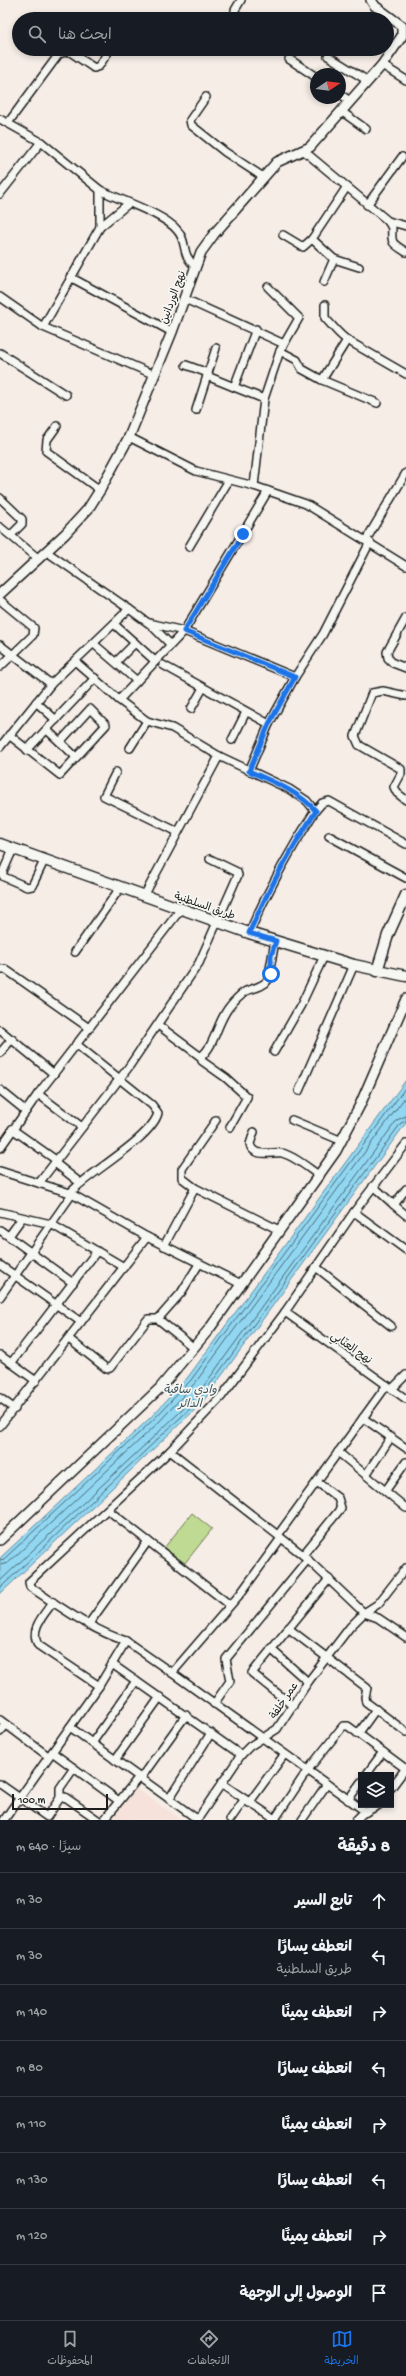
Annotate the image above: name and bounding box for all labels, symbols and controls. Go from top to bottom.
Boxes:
search box [12,12,394,56]
icon: search [26,23,48,45]
text: ابحث هنا [58,27,112,45]
north arrow [310,68,346,104]
street label: نهج الوردانين [158,269,189,326]
route end [234,525,252,543]
street label: طريق السلطنية [172,890,237,923]
route start [262,965,280,983]
street label: نهج العنّابي [326,1329,375,1370]
water label: وادي ساقية الدائر [163,1383,217,1412]
street label: عمر خلفة [267,1680,301,1722]
map controls [358,1772,394,1808]
button: layers [358,1772,394,1808]
scale bar [12,1792,108,1811]
text: 100 m [18,1795,45,1807]
text: 8 دقيقة [337,1838,390,1858]
text: سيرًا · 640 m [16,1840,81,1855]
icon: ahead [368,1890,390,1912]
text: 30 m [16,1893,42,1908]
text: تابع السير [295,1893,352,1911]
text: انعطف يسارًا [278,1939,352,1957]
icon: left [368,1946,390,1968]
text: 30 m [16,1949,42,1964]
text: طريق السلطنية [276,1963,352,1978]
icon: right [368,2002,390,2024]
text: 140 m [16,2005,47,2020]
text: انعطف يمينًا [281,2005,352,2023]
icon: left [368,2058,390,2080]
text: 80 m [16,2061,43,2076]
text: انعطف يسارًا [278,2061,352,2079]
icon: right [368,2114,390,2136]
text: 110 m [16,2117,46,2132]
text: انعطف يمينًا [281,2117,352,2135]
icon: left [368,2170,390,2192]
text: 130 m [16,2173,48,2188]
text: انعطف يسارًا [278,2173,352,2191]
icon: right [368,2226,390,2248]
text: 120 m [16,2229,47,2244]
text: انعطف يمينًا [281,2229,352,2247]
icon: arrive [368,2282,390,2304]
text: الوصول إلى الوجهة [239,2285,352,2303]
tab: المحفوظات [47,2328,93,2370]
tab: الاتجاهات [187,2328,230,2370]
tab: الخريطة [324,2328,359,2370]

